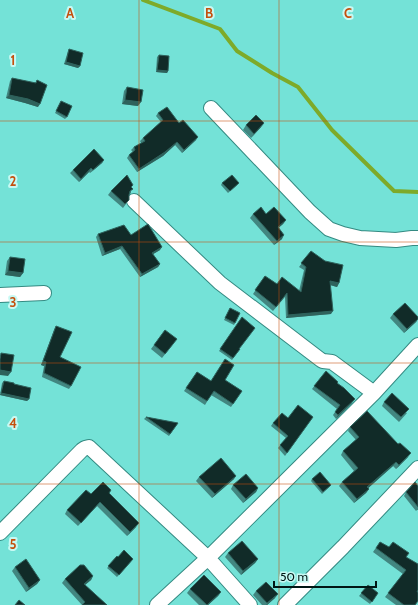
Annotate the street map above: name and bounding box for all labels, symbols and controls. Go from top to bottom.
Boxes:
text: A [66,5,75,21]
text: B [205,5,213,21]
text: C [344,5,352,21]
text: 1 [11,52,15,68]
text: 2 [10,173,17,189]
text: 3 [9,294,17,310]
text: 4 [9,415,17,431]
text: 5 [10,536,17,552]
scale bar [274,563,376,589]
text: 50 m [280,569,308,584]

